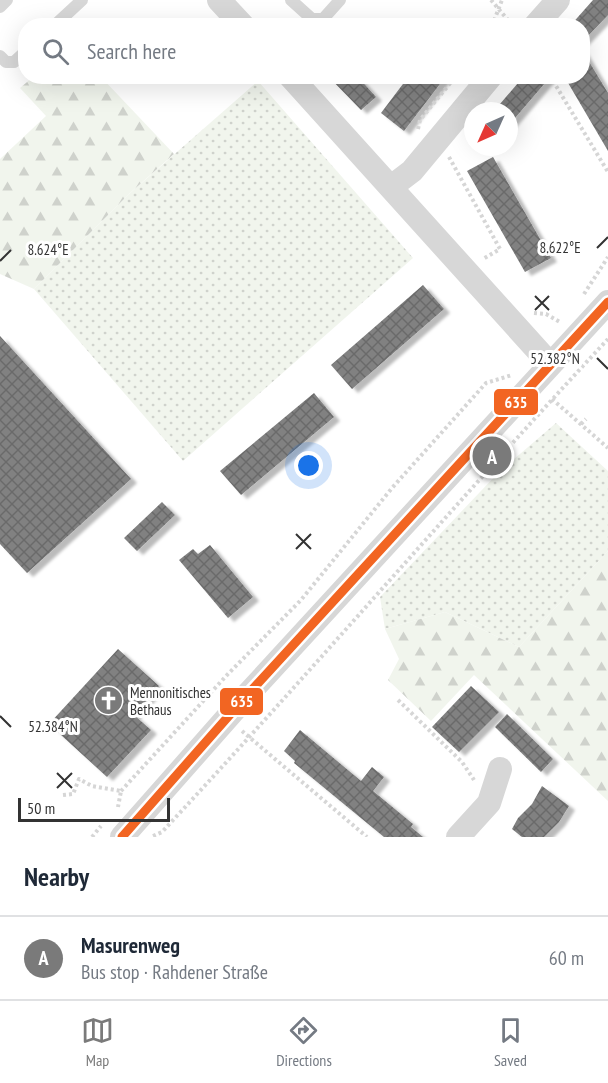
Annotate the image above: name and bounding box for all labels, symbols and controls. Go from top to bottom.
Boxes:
search box [18,18,590,84]
icon: search [39,35,72,68]
text: Search here [87,37,176,65]
north arrow [464,102,518,156]
text: 8.622°E [539,238,581,257]
text: 8.624°E [27,240,69,259]
text: 52.382°N [530,349,580,368]
line badge: 635 [493,388,539,416]
text: 635 [505,392,527,412]
pin: A [472,434,512,478]
your location [294,451,323,480]
place label: Mennonitisches Bethaus [130,683,211,719]
church icon: Mennonitisches Bethaus [93,685,125,717]
line badge: 635 [219,687,264,716]
text: 635 [231,691,253,711]
text: 52.384°N [28,717,78,736]
scale bar [18,795,170,822]
text: 50 m [27,798,55,818]
text: Nearby [24,860,89,893]
text: Masurenweg [81,931,180,959]
text: A [38,945,49,971]
text: 60 m [549,945,584,971]
text: Bus stop · Rahdener Straße [81,959,268,985]
tab: Map [81,1014,114,1070]
tab: Directions [276,1014,332,1070]
tab: Saved [494,1014,527,1070]

